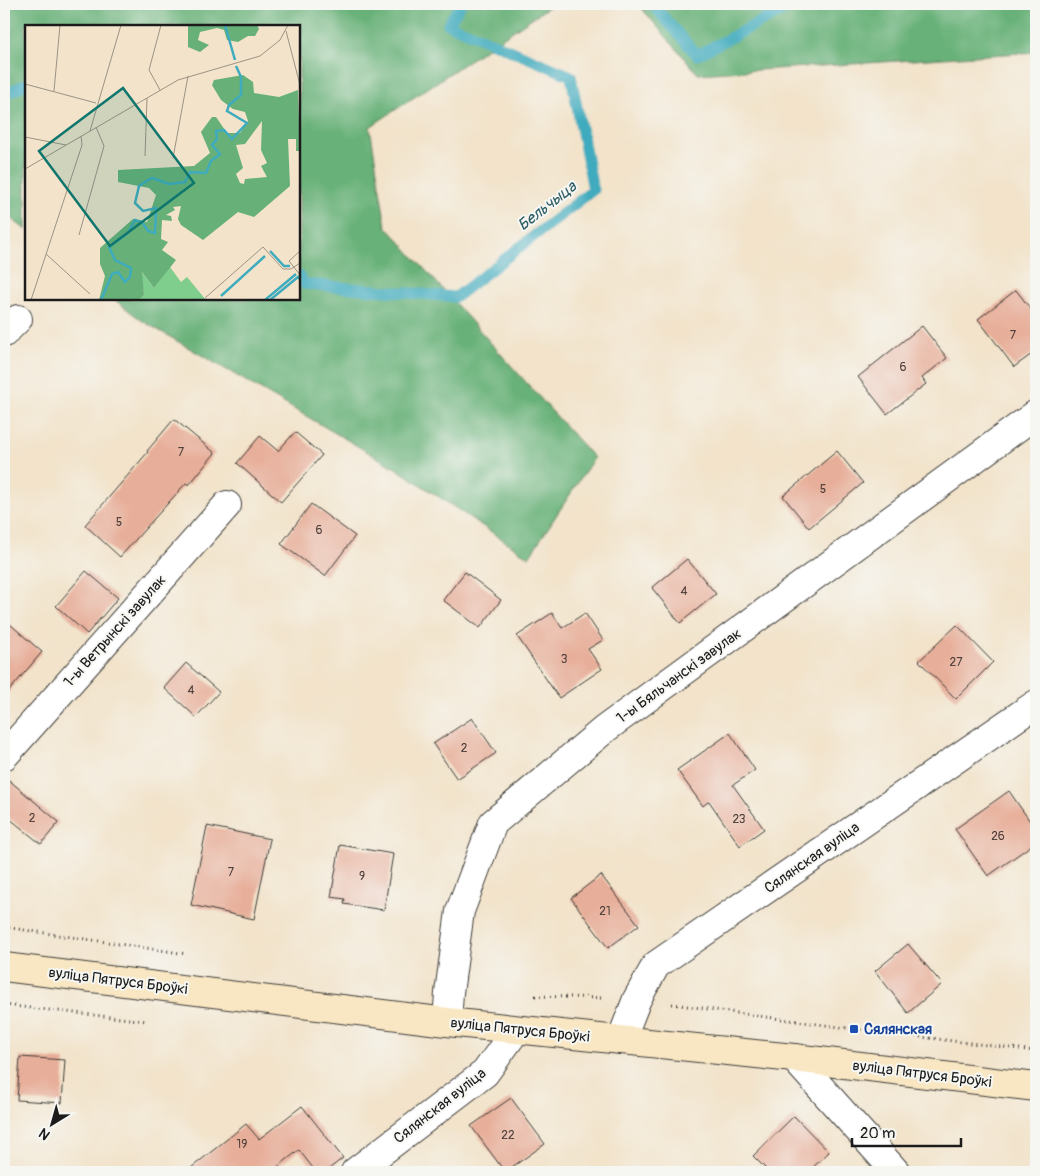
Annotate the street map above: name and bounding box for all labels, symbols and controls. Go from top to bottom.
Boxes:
inset map [25,25,300,300]
water label: Бельчыца [514,176,582,235]
house number: 7 [1010,328,1017,343]
house number: 6 [900,360,907,375]
house number: 7 [178,445,185,460]
house number: 5 [820,482,826,497]
house number: 5 [116,515,122,530]
house number: 6 [316,523,323,538]
street label: 1-ы Ветрынскі завулак [60,571,171,691]
house number: 4 [681,584,688,599]
street label: 1-ы Бяльчанскі завулак [613,624,745,728]
house number: 3 [561,652,568,667]
house number: 27 [949,655,963,670]
house number: 4 [188,683,195,698]
house number: 2 [461,741,468,756]
house number: 2 [29,811,36,826]
house number: 23 [732,812,746,827]
street label: Сялянская вуліца [761,818,863,898]
house number: 26 [991,829,1005,844]
house number: 7 [228,865,235,880]
house number: 9 [359,869,365,884]
house number: 21 [599,904,611,919]
street label: вуліца Пятруся Броўкі [47,963,189,999]
street label: вуліца Пятруся Броўкі [449,1013,591,1047]
place label: Сялянская [864,1020,932,1039]
marker: Сялянская [848,1023,860,1035]
street label: вуліца Пятруся Броўкі [851,1056,993,1092]
street label: Сялянская вуліца [390,1064,490,1148]
north arrow [28,1098,78,1148]
scale bar [852,1116,961,1148]
text: N [36,1124,53,1144]
text: 20 m [860,1124,895,1143]
house number: 22 [501,1128,515,1143]
house number: 19 [237,1137,247,1152]

